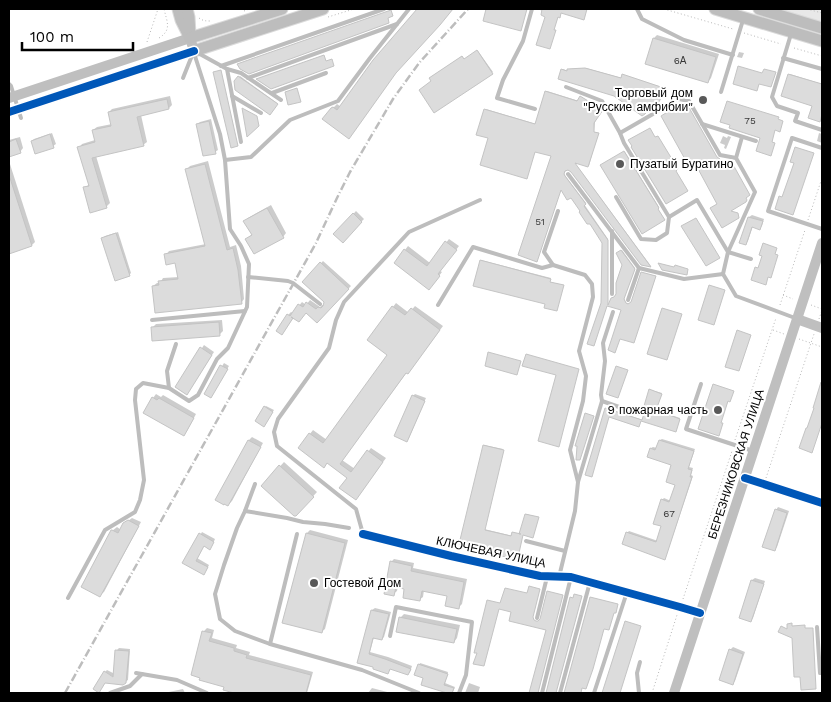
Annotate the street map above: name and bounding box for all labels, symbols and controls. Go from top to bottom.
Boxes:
scale bar [22,20,134,52]
text: 100 m [30,28,74,46]
house number: 6А [674,55,687,66]
place label: Торговый дом "Русские амфибии" [583,86,693,114]
marker: Торговый дом "Русские амфибии" [697,94,709,106]
house number: 75 [744,115,756,126]
place label: Пузатый Буратино [630,157,734,171]
marker: Пузатый Буратино [614,158,626,170]
house number: 51 [535,216,545,227]
street label: БЕРЕЗНИКОВСКАЯ УЛИЦА [705,387,767,541]
place label: 9 пожарная часть [608,403,708,417]
marker: 9 пожарная часть [712,404,724,416]
house number: 67 [663,508,675,519]
street label: КЛЮЧЕВАЯ УЛИЦА [435,534,547,570]
place label: Гостевой Дом [324,576,401,590]
marker: Гостевой Дом [308,577,320,589]

